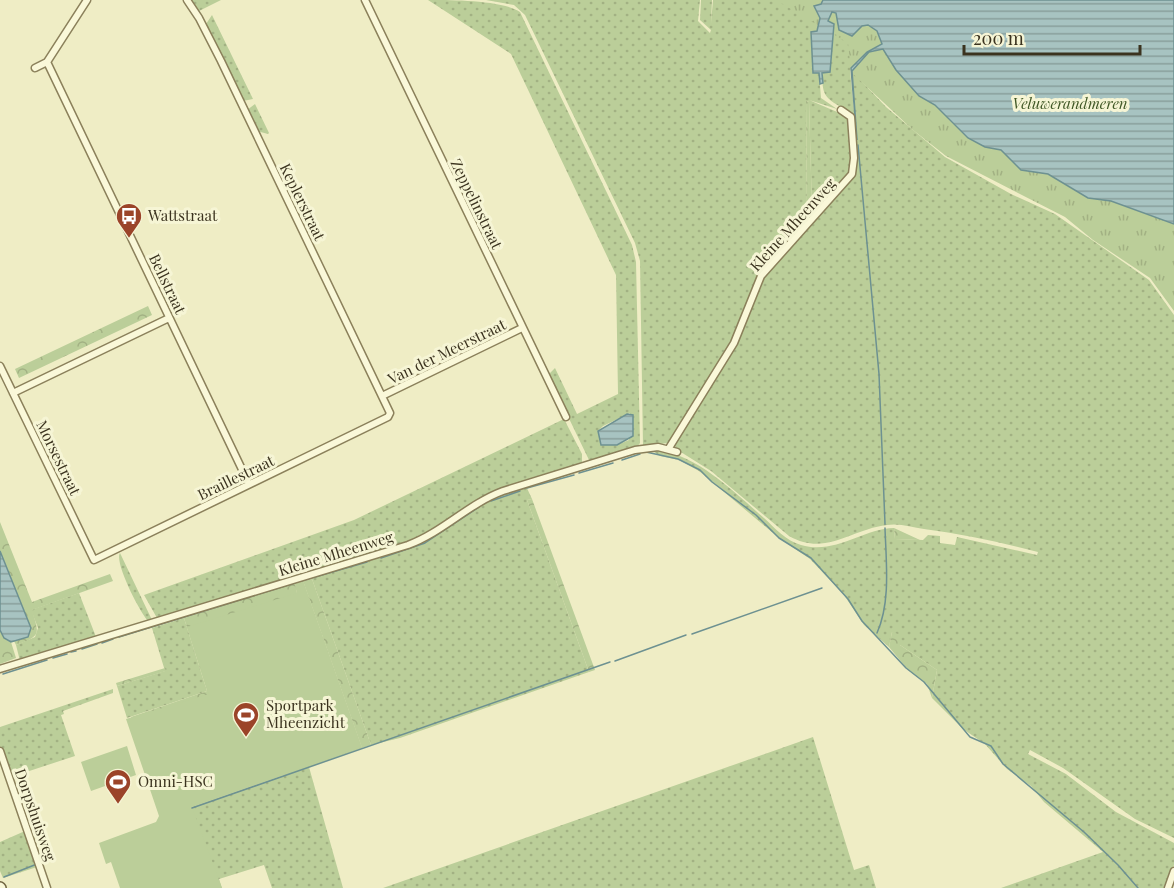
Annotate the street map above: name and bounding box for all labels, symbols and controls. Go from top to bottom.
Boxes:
scale bar [964,18,1140,56]
text: 200 m [973,26,1024,50]
park label: Veluwerandmeren [1012,93,1128,113]
street label: Zeppelinstraat [446,155,508,253]
street label: Keplerstraat [276,160,330,244]
street label: Kleine Mheenweg [745,173,840,275]
bus stop icon: Wattstraat [114,201,144,239]
place label: Wattstraat [147,205,218,225]
street label: Bellstraat [145,250,191,318]
street label: Van der Meerstraat [383,314,509,389]
street label: Morsestraat [32,417,86,499]
street label: Braillestraat [194,450,278,504]
street label: Kleine Mheenweg [276,526,396,580]
place label: Sportpark Mheenzicht [266,695,346,732]
sports icon: Sportpark Mheenzicht [231,700,261,738]
street label: Dorpshuisweg [11,766,61,864]
sports icon: Omni-HSC [103,767,133,805]
place label: Omni-HSC [138,771,213,791]

